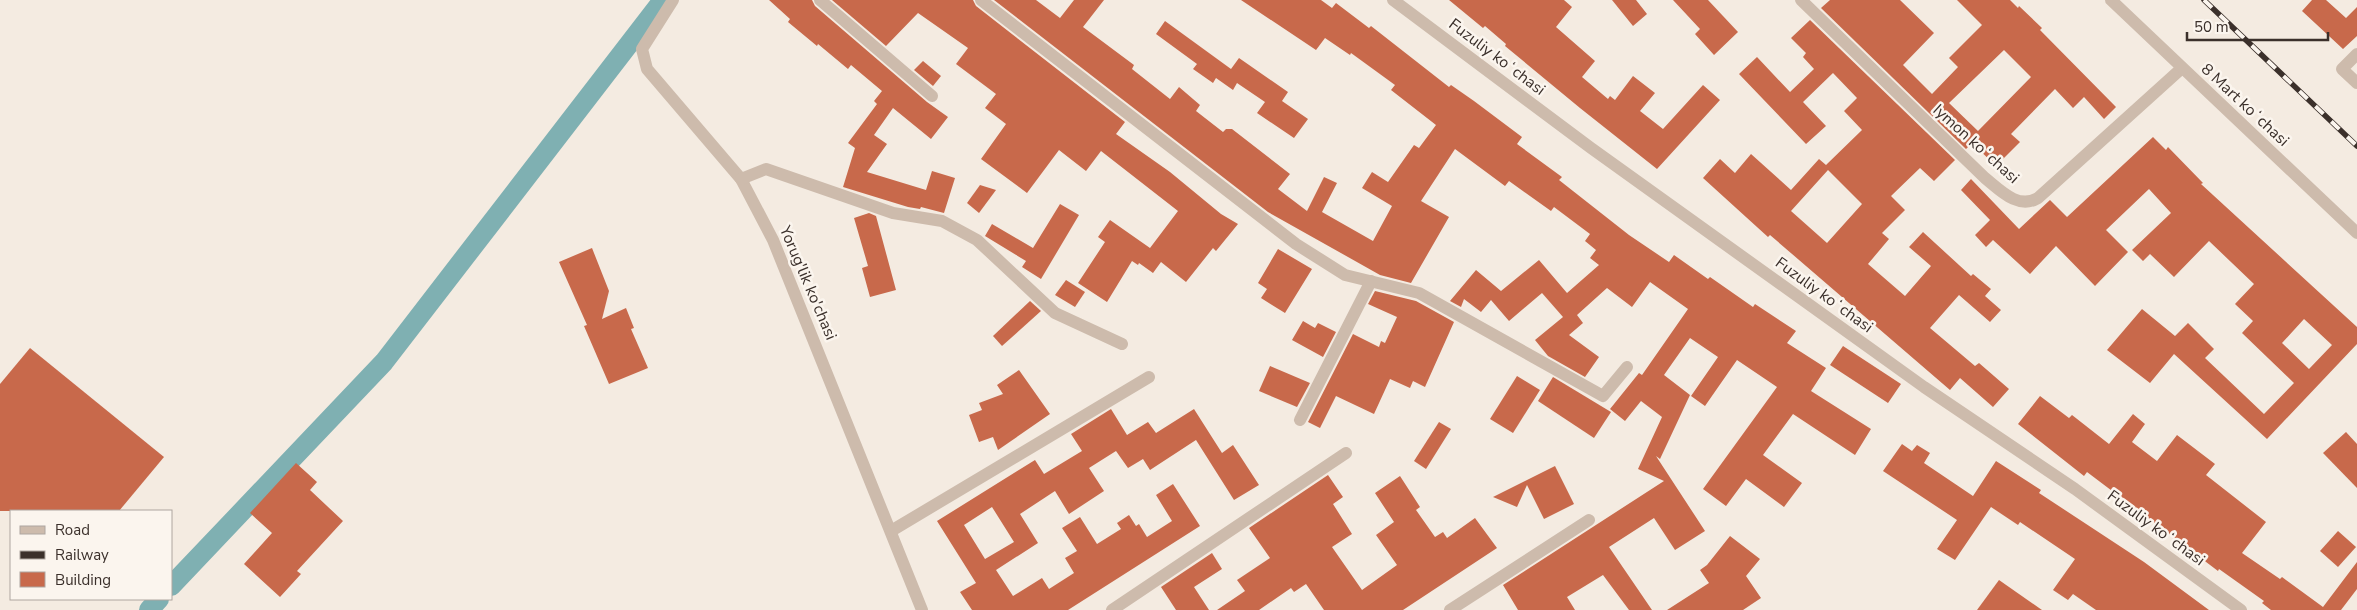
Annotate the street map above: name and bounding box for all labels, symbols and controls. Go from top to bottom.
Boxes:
scale bar [2187,10,2328,42]
street label: Fuzuliy koʻchasi [1444,13,1550,101]
text: 50 m [2194,17,2229,37]
street label: 8 Mart koʻchasi [2196,58,2294,152]
street label: Iymon koʻchasi [1928,99,2024,189]
street label: Yorug'lik ko'chasi [774,222,842,343]
street label: Fuzuliy koʻchasi [1771,252,1877,338]
street label: Fuzuliy koʻchasi [2103,485,2209,571]
legend [10,510,172,600]
text: Road [55,520,90,540]
text: Railway [55,545,109,565]
text: Building [55,570,111,590]

